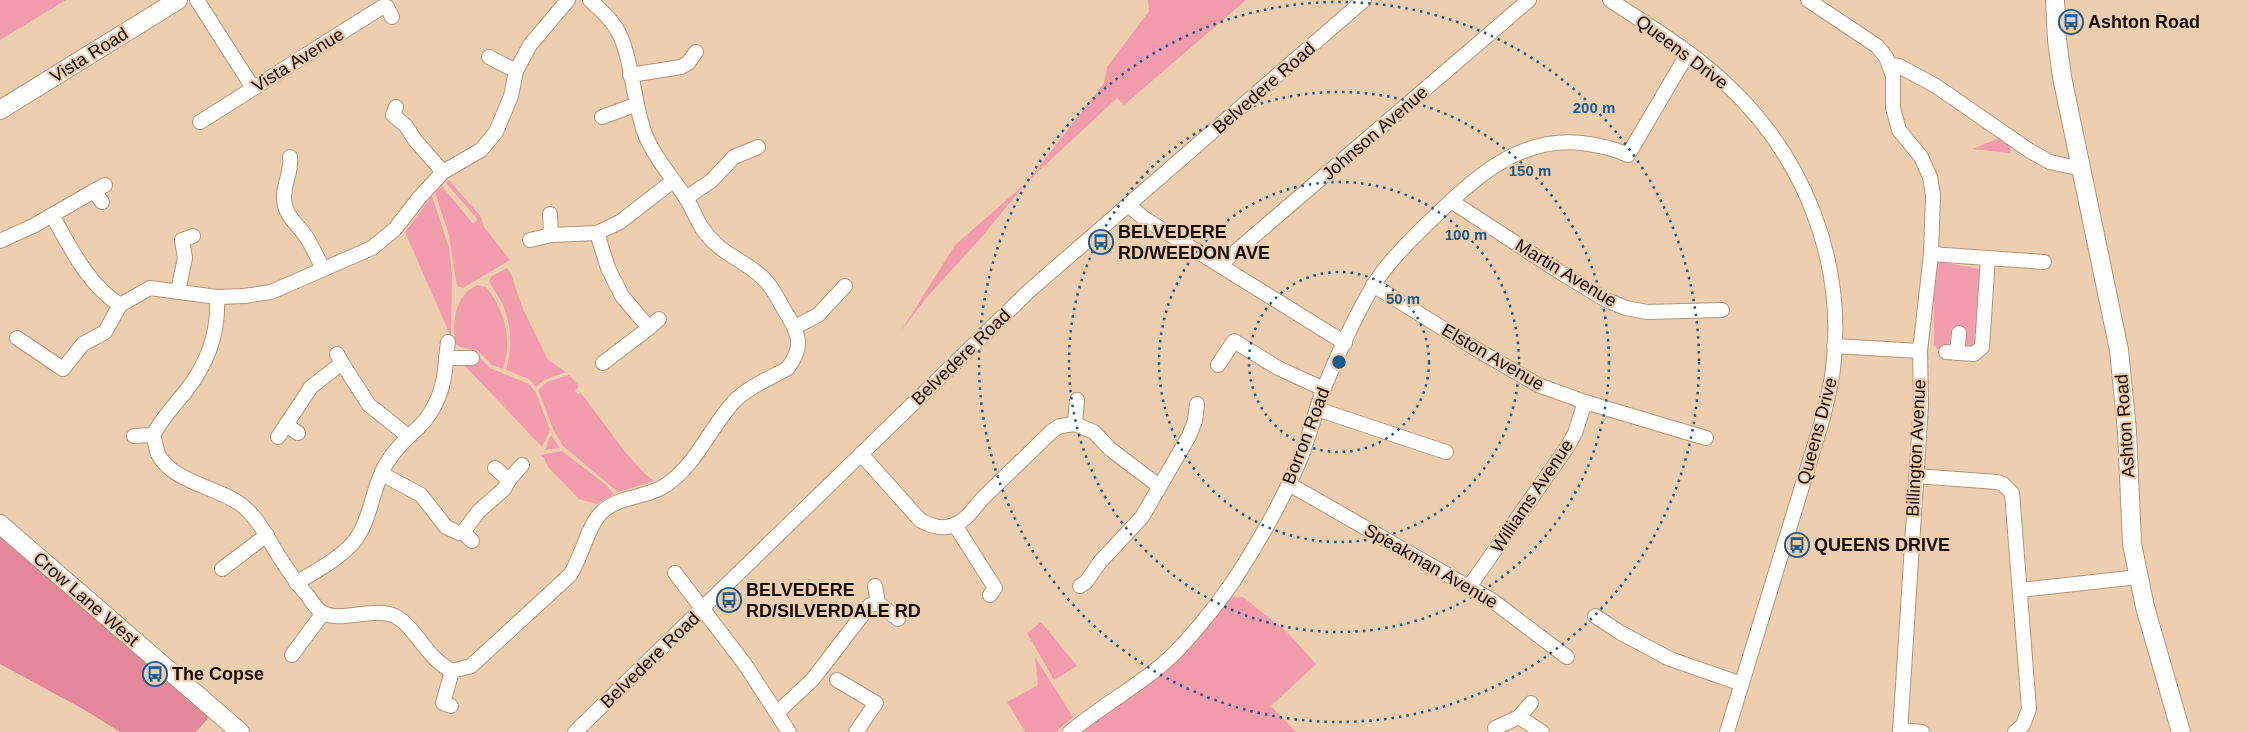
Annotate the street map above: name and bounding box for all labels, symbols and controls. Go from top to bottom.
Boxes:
bus stop icon: Ashton Road [2058,9,2084,35]
street label: Queens Drive [1632,11,1732,93]
place label: Ashton Road [2088,12,2200,32]
street label: Vista Road [46,23,132,87]
street label: Vista Avenue [248,24,348,96]
street label: Belvedere Road [1209,38,1319,138]
street label: Johnson Avenue [1318,82,1432,184]
text: 200 m [1573,99,1615,116]
text: 150 m [1509,162,1551,179]
place label: BELVEDERE RD/WEEDON AVE [1118,222,1270,263]
text: 100 m [1445,226,1487,243]
bus stop icon: BELVEDERE RD/WEEDON AVE [1088,229,1114,255]
street label: Martin Avenue [1512,235,1620,311]
text: 50 m [1386,290,1420,307]
street label: Belvedere Road [908,305,1014,409]
street label: Elston Avenue [1438,320,1548,394]
centre of rings [1330,353,1348,371]
street label: Ashton Road [2111,373,2139,479]
street label: Queens Drive [1793,375,1841,487]
street label: Billington Avenue [1902,379,1930,517]
street label: Borron Road [1278,385,1334,487]
street label: Williams Avenue [1487,436,1577,556]
street label: Speakman Avenue [1361,520,1501,612]
bus stop icon: QUEENS DRIVE [1784,532,1810,558]
place label: QUEENS DRIVE [1814,535,1950,555]
street label: Crow Lane West [29,548,143,650]
place label: BELVEDERE RD/SILVERDALE RD [746,580,921,621]
bus stop icon: BELVEDERE RD/SILVERDALE RD [716,587,742,613]
street label: Belvedere Road [597,608,703,712]
bus stop icon: The Copse [142,661,168,687]
place label: The Copse [172,664,264,684]

